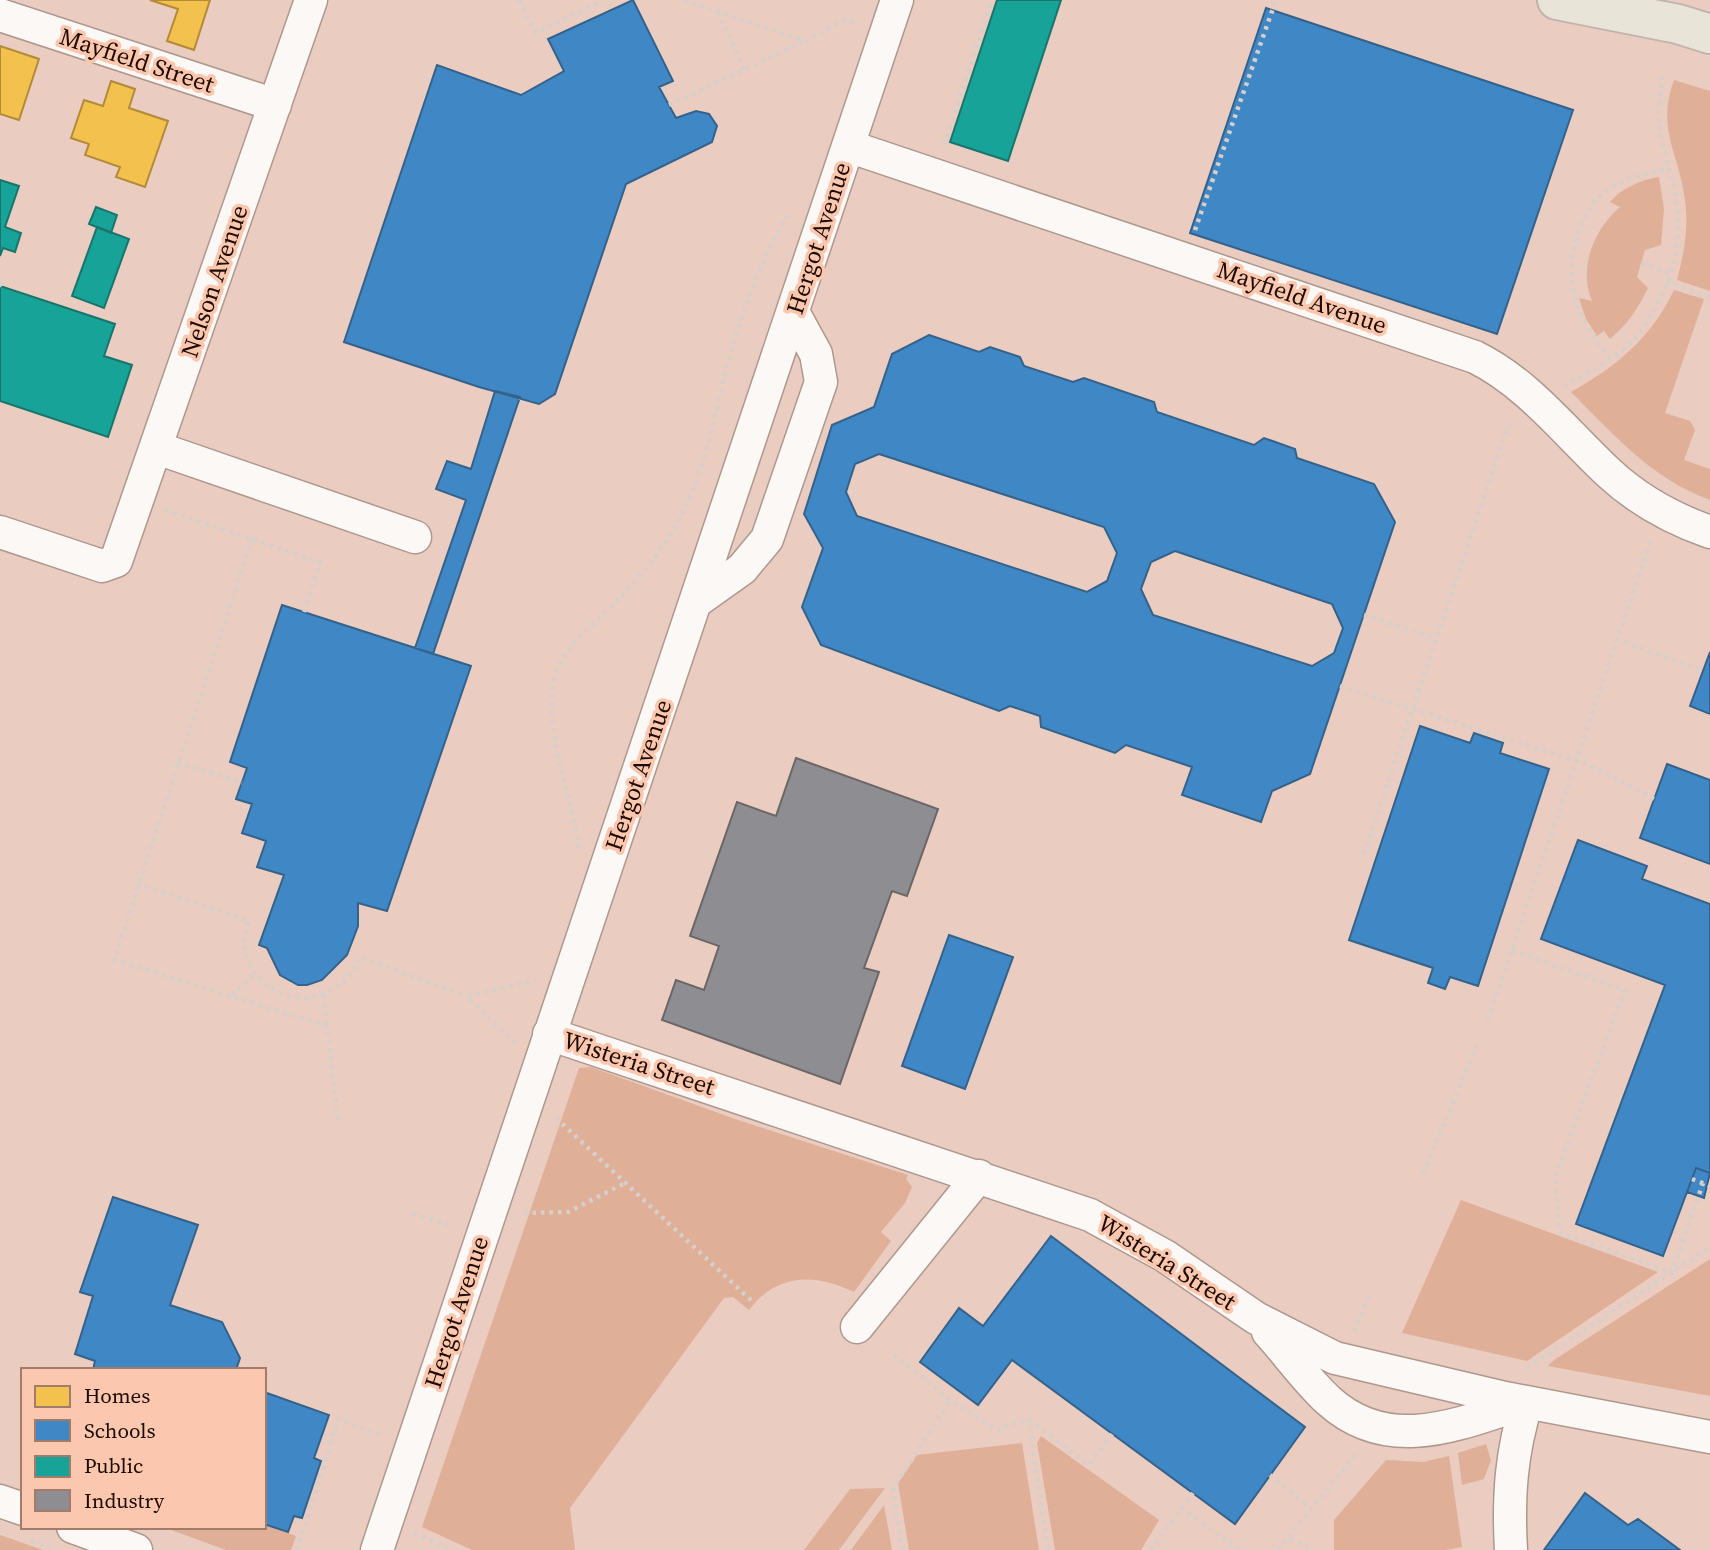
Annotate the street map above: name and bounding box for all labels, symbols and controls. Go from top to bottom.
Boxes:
street label: Mayfield Street [56,20,219,101]
street label: Hergot Avenue [778,158,858,318]
street label: Nelson Avenue [173,200,255,362]
street label: Mayfield Avenue [1213,253,1391,341]
street label: Hergot Avenue [597,695,679,855]
street label: Wisteria Street [559,1023,719,1103]
street label: Wisteria Street [1092,1206,1243,1318]
street label: Hergot Avenue [416,1232,496,1392]
legend [21,1368,266,1529]
text: Homes [84,1381,150,1410]
text: Schools [84,1416,156,1445]
text: Public [84,1451,143,1480]
text: Industry [84,1486,164,1515]

